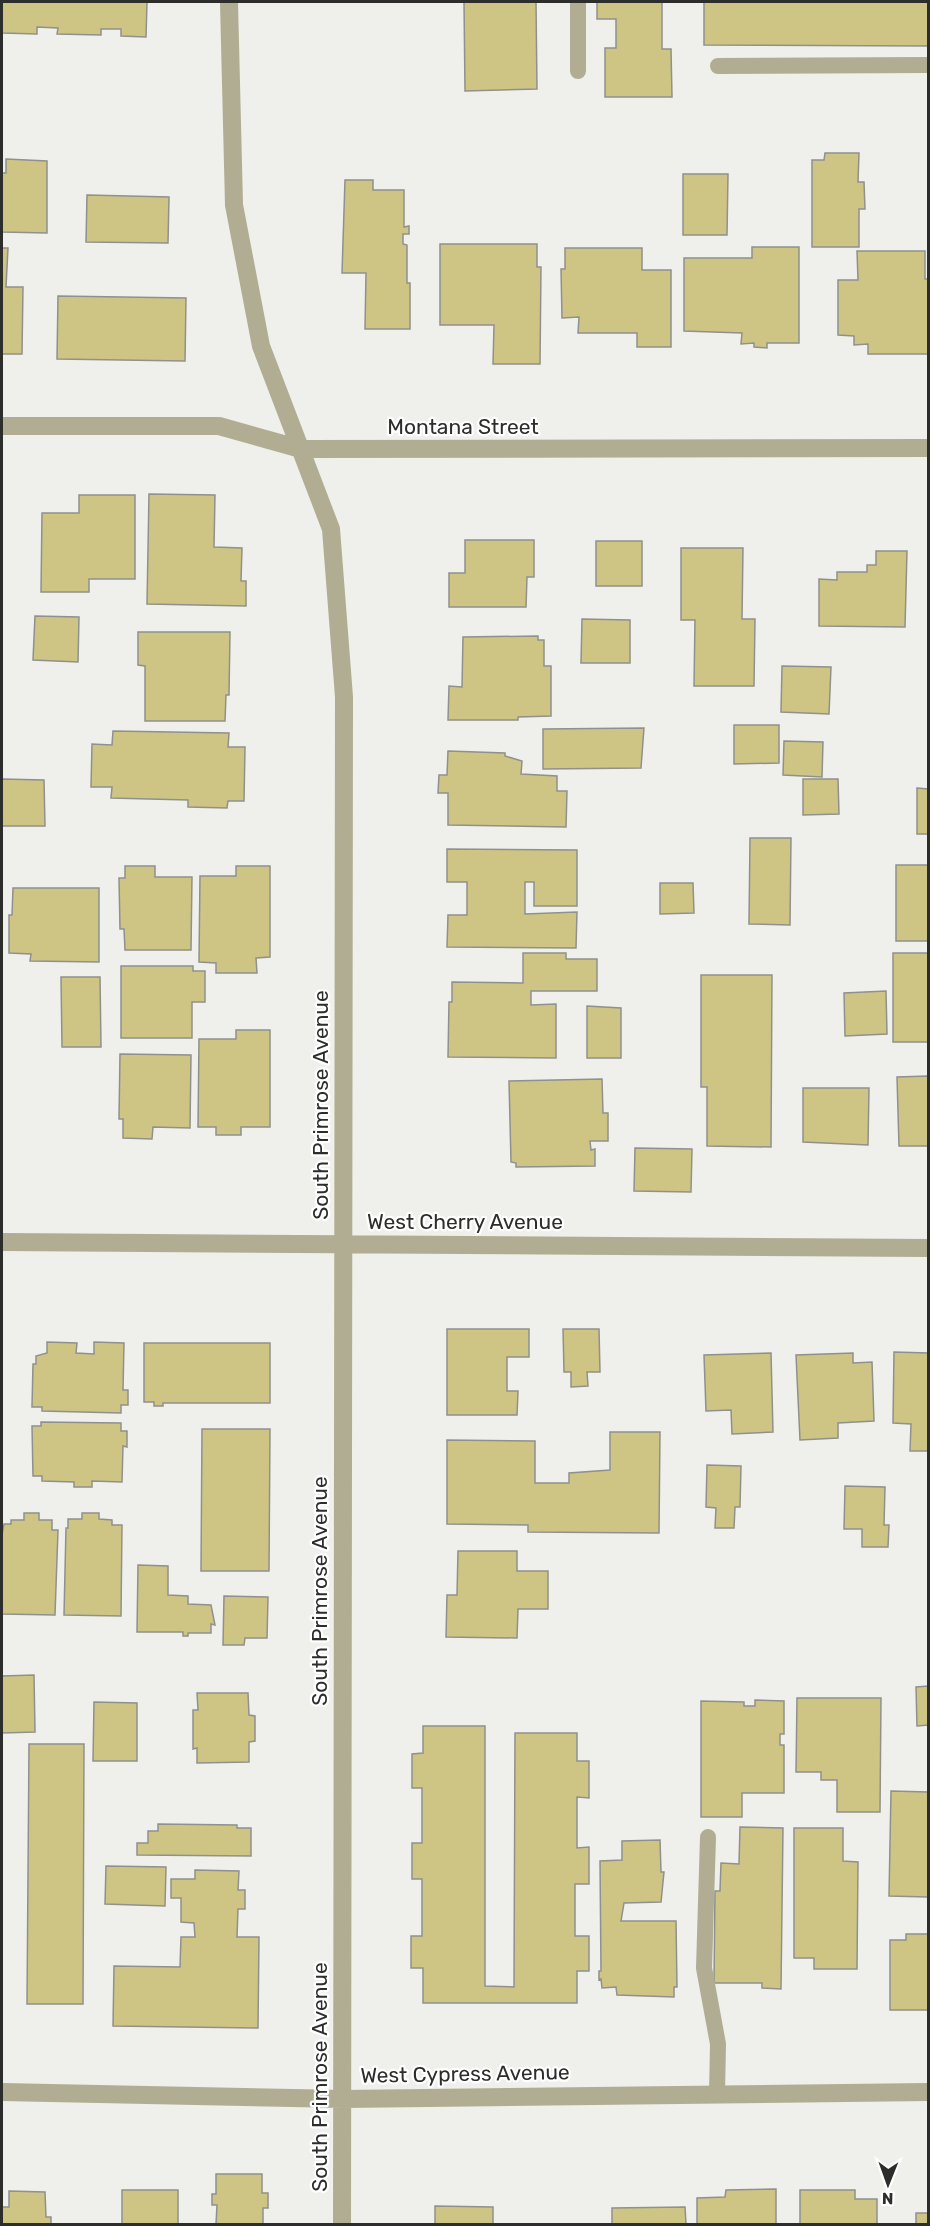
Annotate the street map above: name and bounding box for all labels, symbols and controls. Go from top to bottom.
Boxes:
street label: Montana Street [387,414,539,439]
street label: South Primrose Avenue [308,990,333,1220]
street label: West Cherry Avenue [367,1209,563,1234]
street label: South Primrose Avenue [307,1476,332,1706]
street label: South Primrose Avenue [307,1962,332,2192]
street label: West Cypress Avenue [360,2059,570,2088]
north arrow [858,2154,918,2214]
text: N [882,2189,894,2208]

